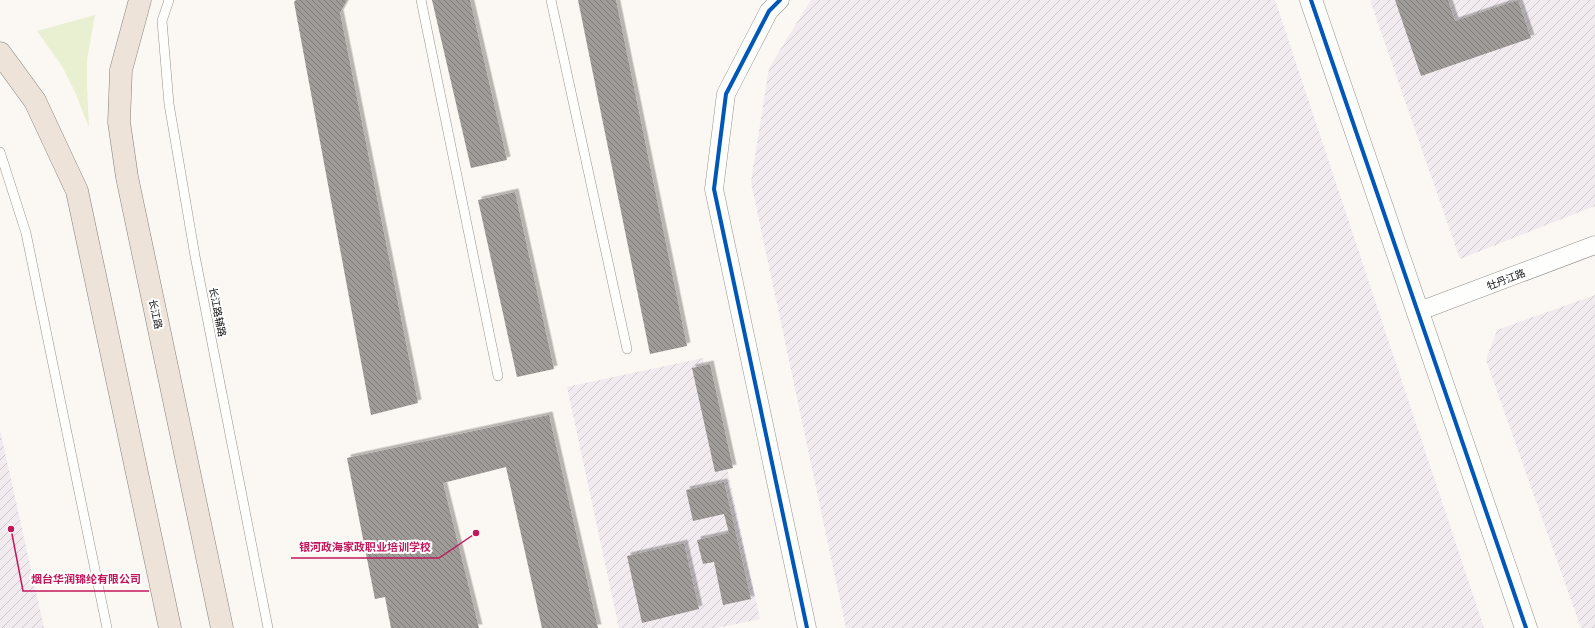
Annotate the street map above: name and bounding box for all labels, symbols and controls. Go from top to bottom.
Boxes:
street label: 牡丹江路 [1485,265,1527,293]
street label: 长江路辅路 [206,286,230,338]
street label: 长江路 [146,298,166,330]
callout: 银河政海家政职业培训学校 [291,535,439,558]
text: 银河政海家政职业培训学校 [299,539,431,554]
callout: 烟台华润锦纶有限公司 [23,568,149,591]
text: 烟台华润锦纶有限公司 [31,571,141,586]

